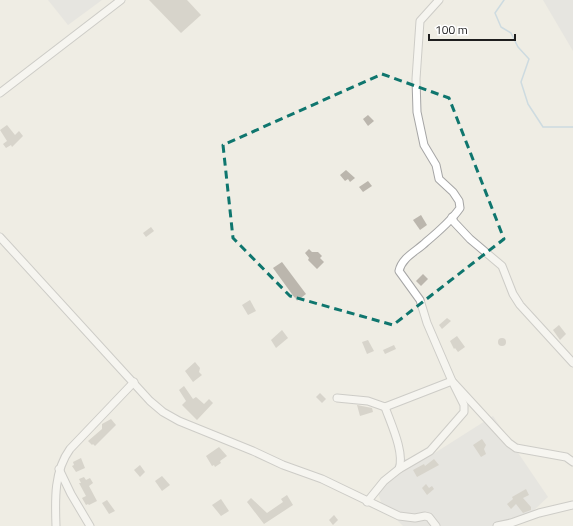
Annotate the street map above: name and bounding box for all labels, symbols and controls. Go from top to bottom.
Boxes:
scale bar [429,16,515,42]
text: 100 m [435,20,468,39]

